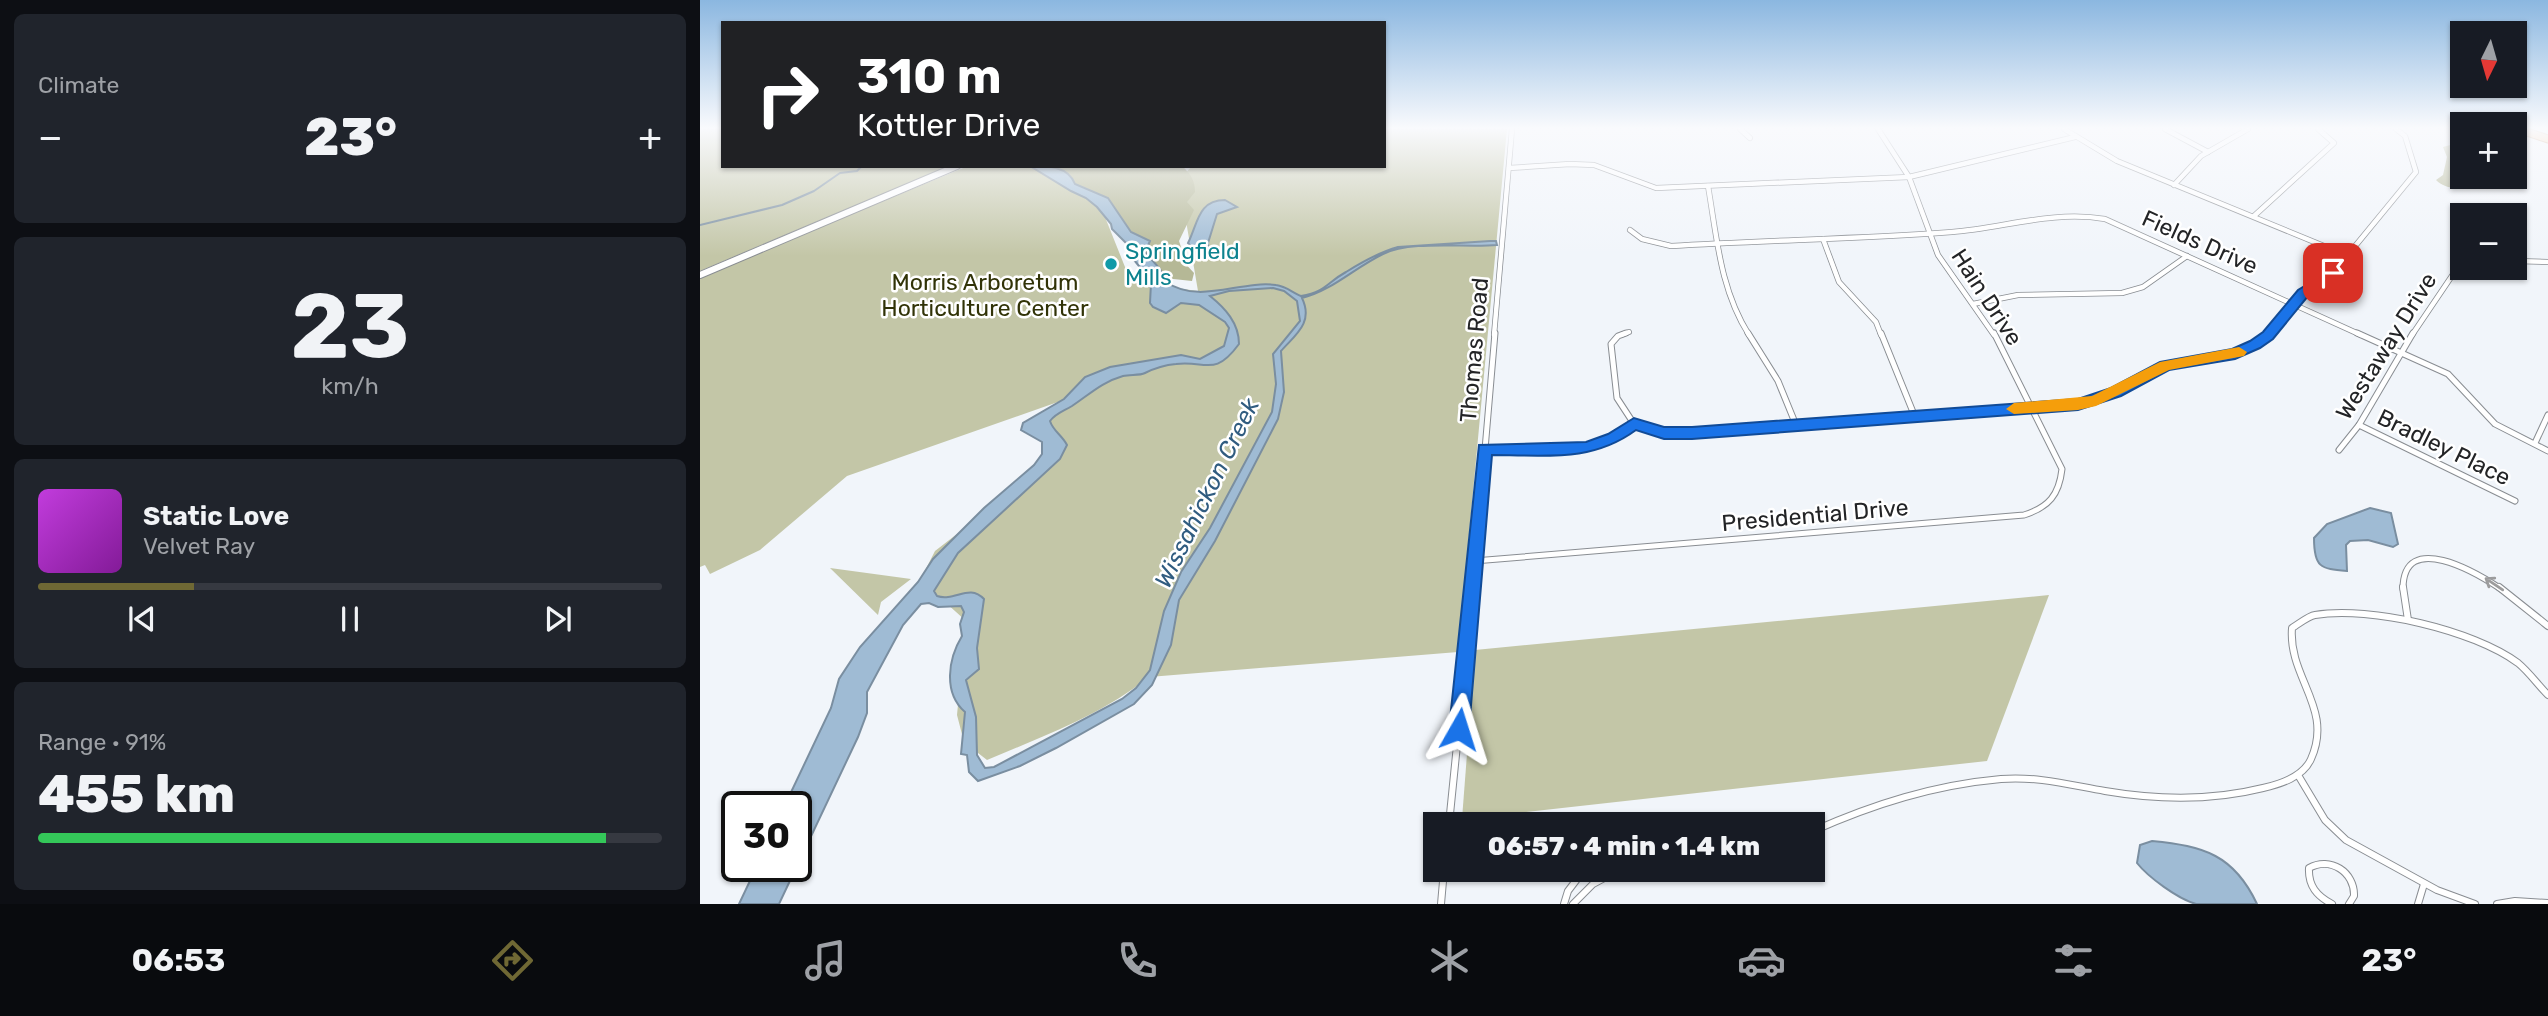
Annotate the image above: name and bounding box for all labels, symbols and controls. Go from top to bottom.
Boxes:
north arrow [2450,21,2527,98]
map controls [2450,21,2527,280]
text: 310 m [857,47,1002,105]
icon: right [742,49,833,140]
text: Climate [38,71,119,99]
text: 23° [304,106,397,168]
text: Kottler Drive [857,106,1041,144]
button: + [2450,112,2527,189]
text: − [38,114,63,160]
text: + [638,114,662,160]
button: − [2450,203,2527,280]
street label: Fields Drive [2138,204,2262,280]
place label: Springfield Mills [1125,237,1240,291]
street label: Hain Drive [1945,243,2029,351]
pin [2303,243,2363,303]
icon: arrive [2314,254,2352,292]
marker: Springfield Mills [1103,256,1119,272]
street label: Westaway Drive [2330,267,2442,425]
park label: Morris Arboretum Horticulture Center [881,268,1089,322]
text: 23 [290,272,410,380]
street label: Thomas Road [1454,277,1494,423]
text: km/h [321,372,379,400]
water label: Wissahickon Creek [1149,393,1265,592]
street label: Bradley Place [2373,403,2515,491]
street label: Presidential Drive [1720,493,1910,537]
text: Static Love [143,501,289,532]
text: Velvet Ray [143,532,255,560]
one-way arrow [2485,577,2505,591]
icon: previous [123,600,161,638]
icon: pause [331,600,369,638]
icon: next [539,600,577,638]
position arrow [1422,692,1496,766]
text: Range · 91% [38,728,166,756]
text: 455 km [38,763,235,825]
speed limit sign: 30 [721,791,812,882]
text: 06:57 · 4 min · 1.4 km [1488,831,1760,862]
icon: directions [488,936,537,985]
icon: music [801,936,850,985]
icon: phone [1113,936,1162,985]
icon: climate [1425,936,1474,985]
icon: car [1737,936,1786,985]
icon: filters [2049,936,2098,985]
text: 06:53 [132,941,225,979]
text: 23° [2361,941,2416,979]

